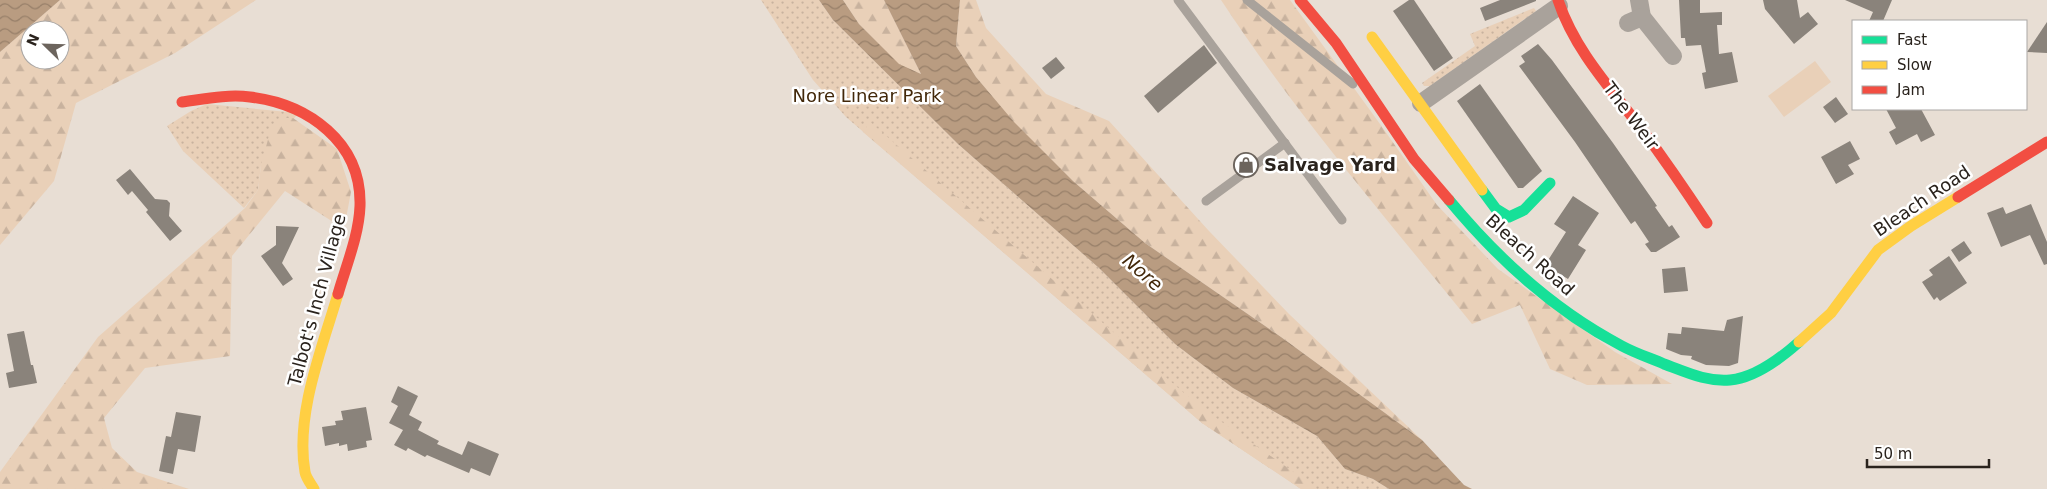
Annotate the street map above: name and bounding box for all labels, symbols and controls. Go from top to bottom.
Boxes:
north arrow [20,20,70,70]
legend [1852,20,2027,110]
text: N [23,31,43,48]
text: Fast [1897,31,1927,49]
text: Slow [1897,56,1932,74]
street label: The Weir [1599,77,1664,154]
text: Jam [1896,81,1925,99]
park label: Nore Linear Park [793,85,942,106]
shop icon: Salvage Yard [1233,152,1259,178]
place label: Salvage Yard [1264,154,1396,175]
street label: Bleach Road [1870,161,1974,241]
street label: Bleach Road [1482,209,1579,300]
street label: Talbot's Inch Village [283,211,350,389]
water label: Nore [1119,249,1167,295]
scale bar [1867,436,1990,468]
text: 50 m [1874,445,1912,463]

